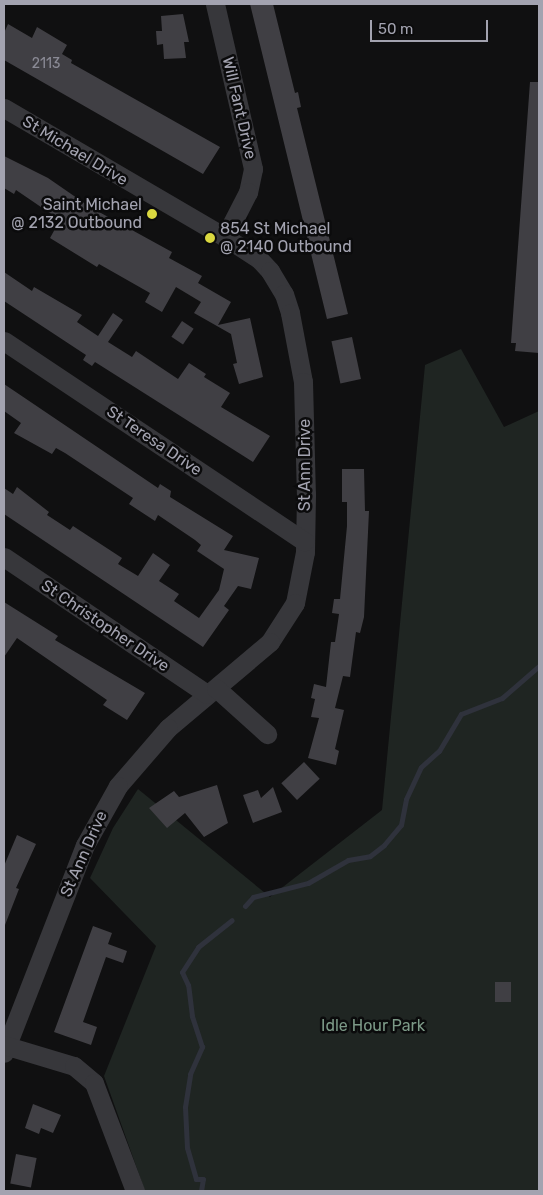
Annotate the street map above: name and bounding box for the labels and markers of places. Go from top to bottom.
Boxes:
place label: Saint Michael @ 2132 Outbound [11,195,142,233]
marker: Saint Michael @ 2132 Outbound [146,208,158,220]
place label: 854 St Michael @ 2140 Outbound [220,219,352,257]
marker: 854 St Michael @ 2140 Outbound [204,232,216,244]

